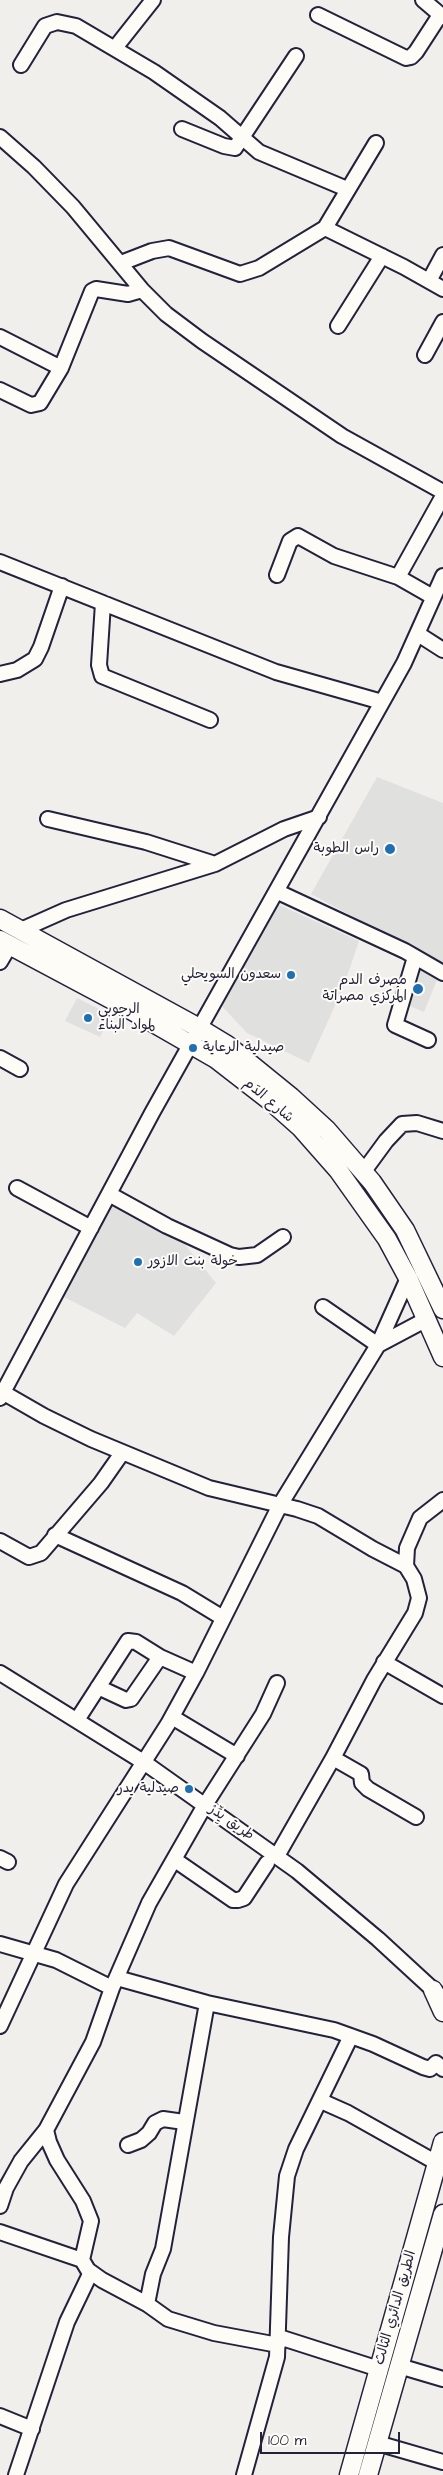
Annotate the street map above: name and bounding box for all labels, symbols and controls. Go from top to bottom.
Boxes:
place label: راس الطوبة [314,841,379,857]
marker: راس الطوبة [383,842,397,856]
place label: سعدون السويحلي [181,967,281,983]
marker: سعدون السويحلي [285,969,297,981]
place label: مصرف الدم المركزي مصراتة [322,973,407,1006]
marker: مصرف الدم المركزي مصراتة [411,982,425,996]
place label: الرجوبي لمواد البناء [98,1002,155,1034]
marker: الرجوبي لمواد البناء [82,1012,94,1024]
place label: صيدلية الرعاية [203,1040,284,1056]
marker: صيدلية الرعاية [187,1042,199,1054]
street label: شارع الدَم [240,1075,296,1127]
place label: خولة بنت الازور [148,1254,238,1270]
marker: خولة بنت الازور [132,1256,144,1268]
place label: صيدلية يدر [118,1781,179,1797]
marker: صيدلية يدر [183,1783,195,1795]
street label: طريق يِدِّرْ [205,1801,257,1845]
street label: الطريق الدائري الثالث [372,2249,420,2367]
scale bar [263,2422,403,2454]
text: 100 m [268,2430,307,2451]

